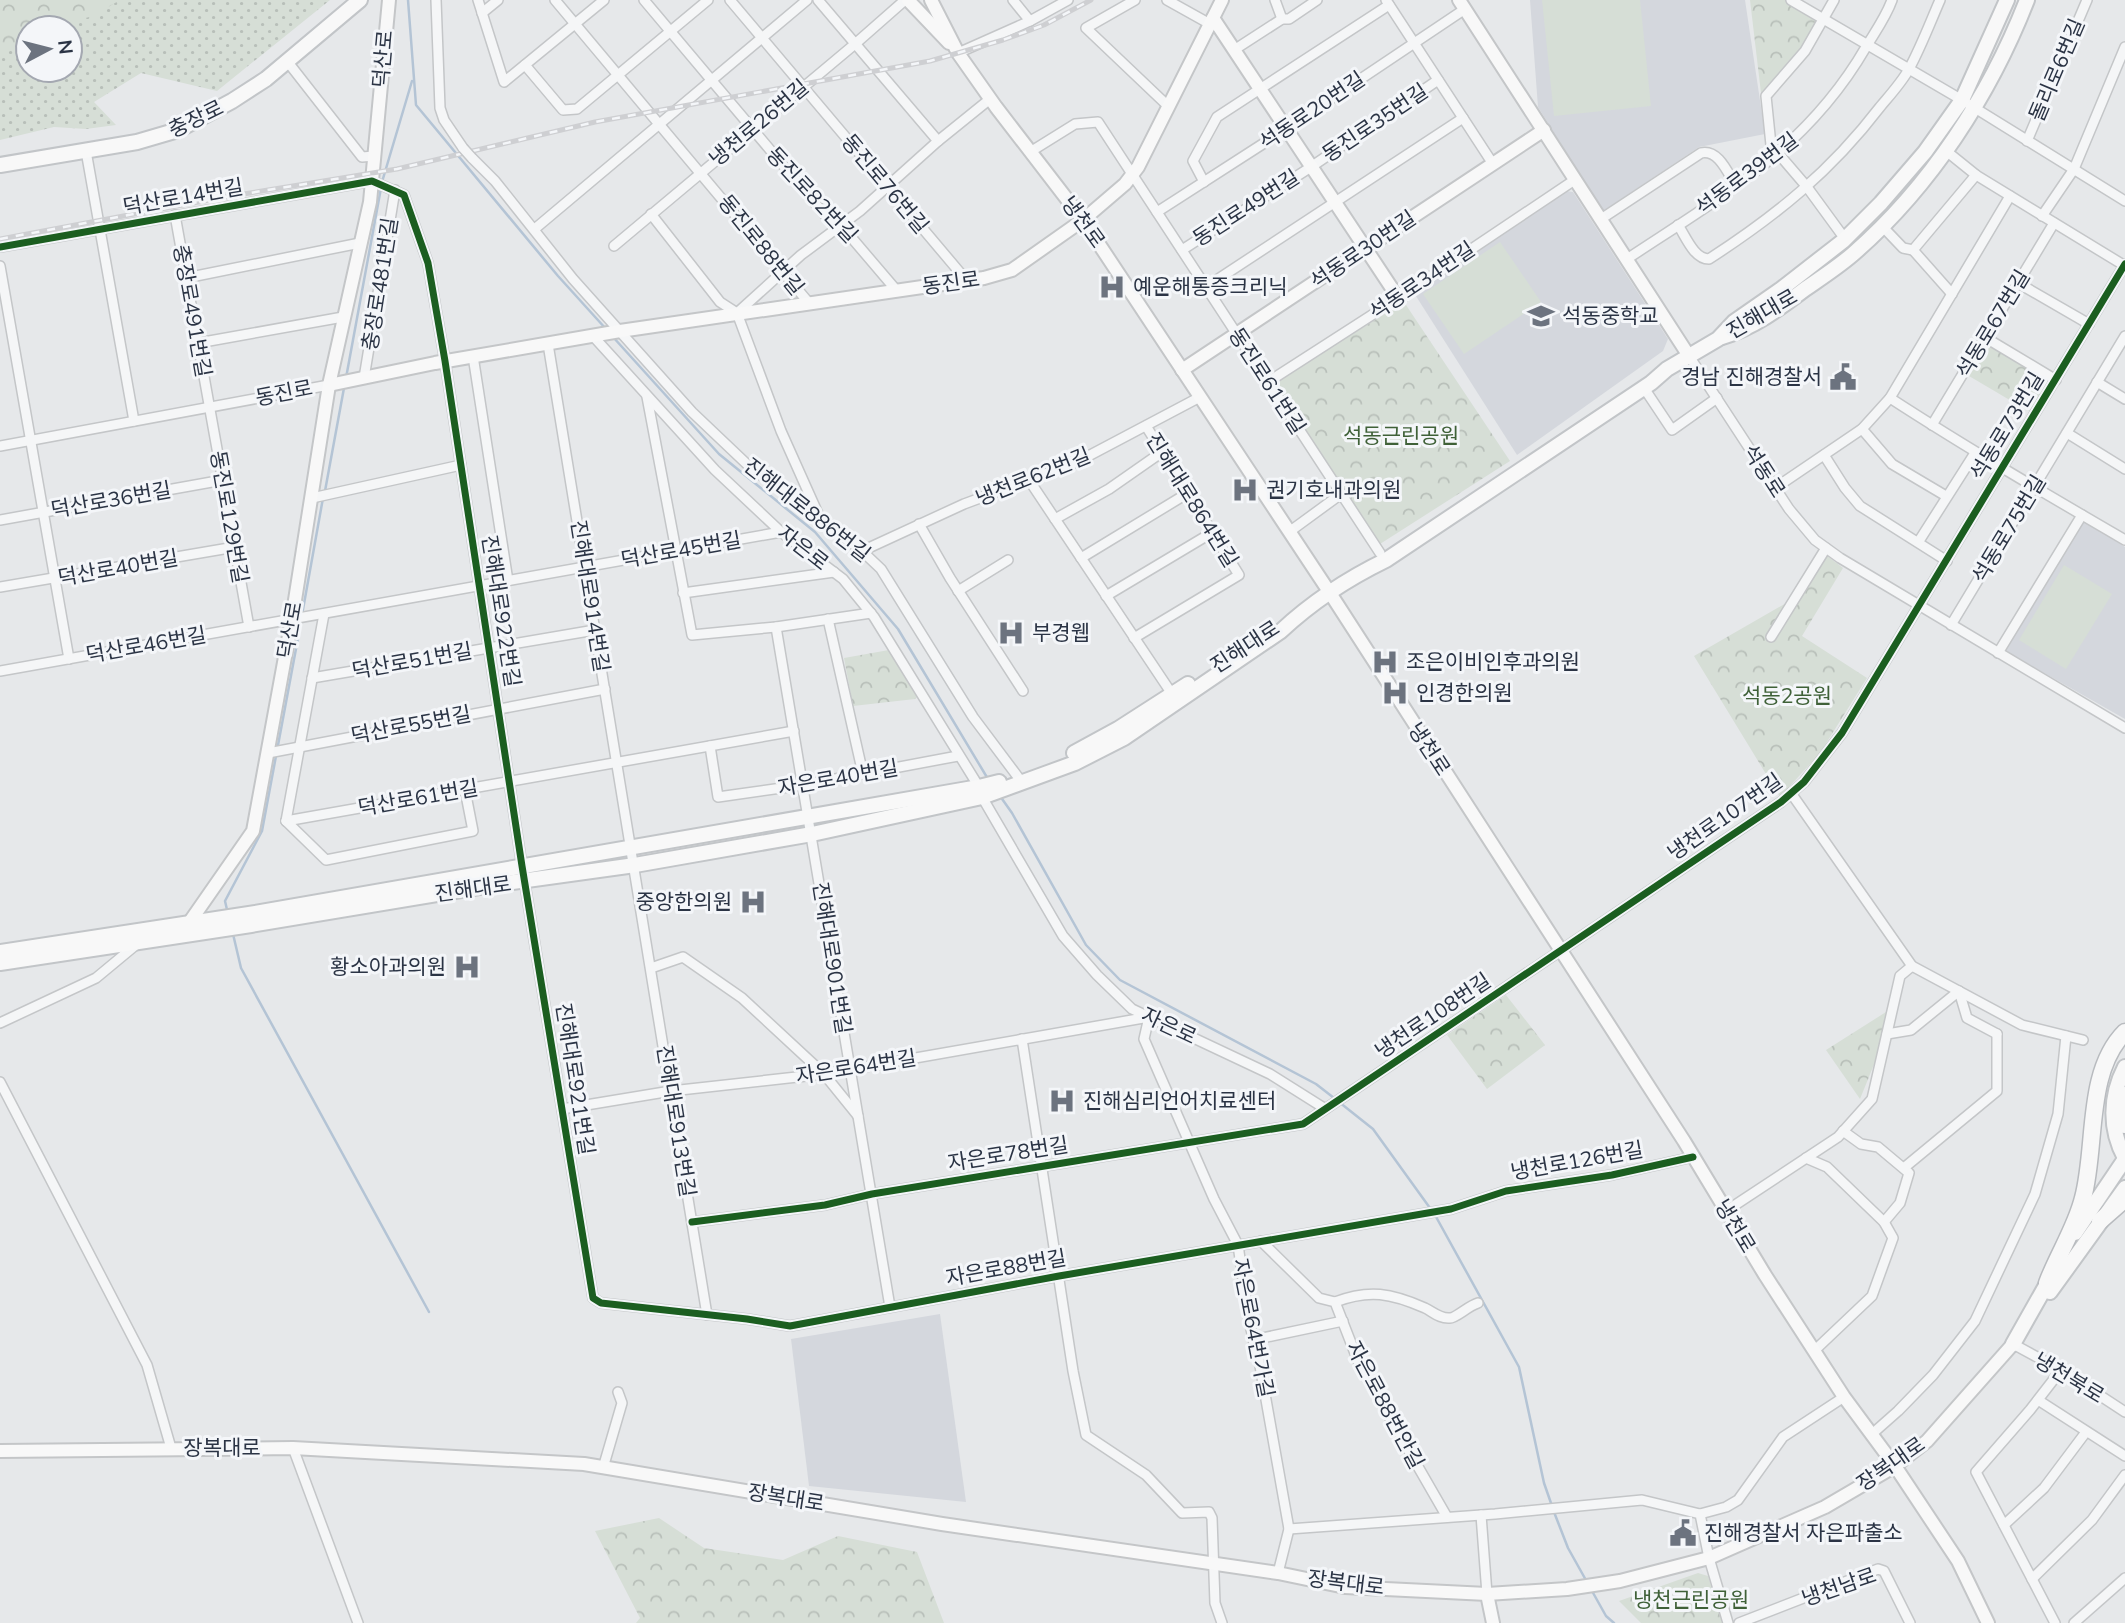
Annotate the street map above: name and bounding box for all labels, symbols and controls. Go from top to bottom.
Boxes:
north arrow [14,14,84,84]
street label: 돌리로6번길 [2023,14,2089,125]
street label: 덕산로 [367,29,397,89]
text: N [53,38,79,56]
street label: 석동로20번길 [1254,65,1369,155]
street label: 냉천로26번길 [703,73,813,171]
street label: 동진로35번길 [1317,77,1432,167]
street label: 충장로 [164,94,227,142]
street label: 석동로39번길 [1690,126,1803,220]
street label: 동진로76번길 [837,128,935,238]
street label: 동진로82번길 [762,141,864,248]
street label: 동진로49번길 [1187,163,1304,251]
street label: 덕산로14번길 [121,173,245,219]
street label: 동진로88번길 [713,189,810,300]
street label: 냉천로 [1056,190,1111,253]
street label: 석동로30번길 [1305,204,1420,294]
street label: 충장로481번길 [356,215,402,352]
street label: 석동로34번길 [1364,235,1479,325]
street label: 충장로491번길 [169,242,217,379]
street label: 동진로 [920,265,981,299]
street label: 석동로67번길 [1950,265,2035,382]
hospital icon: 예운해통증크리닉 [1097,272,1127,302]
place label: 예운해통증크리닉 [1133,273,1288,299]
street label: 진해대로 [1722,283,1801,344]
school or university icon: 석동중학교 [1526,301,1556,331]
place label: 석동중학교 [1562,302,1659,328]
street label: 동진로61번길 [1224,322,1312,439]
public building icon: 경남 진해경찰서 [1828,362,1858,392]
place label: 경남 진해경찰서 [1681,363,1822,389]
street label: 석동로73번길 [1964,367,2049,484]
street label: 동진로 [253,374,315,410]
park label: 석동근린공원 [1343,422,1459,448]
street label: 진해대로864번길 [1141,427,1245,572]
street label: 석동로 [1738,439,1792,502]
street label: 냉천로62번길 [971,441,1094,511]
street label: 동진로129번길 [206,448,254,585]
street label: 진해대로886번길 [739,452,876,567]
street label: 석동로75번길 [1966,470,2051,587]
hospital icon: 권기호내과의원 [1230,475,1260,505]
street label: 덕산로36번길 [49,476,173,522]
place label: 권기호내과의원 [1266,476,1401,502]
street label: 진해대로914번길 [566,518,616,674]
street label: 자은로 [773,519,834,575]
street label: 덕산로45번길 [619,526,743,572]
street label: 진해대로922번길 [477,533,527,689]
street label: 덕산로40번길 [56,544,180,590]
street label: 덕산로 [271,599,307,661]
street label: 진해대로 [1205,614,1284,678]
hospital icon: 부경웹 [996,618,1026,648]
place label: 부경웹 [1032,619,1090,645]
street label: 덕산로46번길 [84,621,208,667]
street label: 덕산로51번길 [350,637,474,683]
hospital icon: 조은이비인후과의원 [1370,647,1400,677]
place label: 조은이비인후과의원 [1406,648,1580,674]
hospital icon: 인경한의원 [1380,678,1410,708]
place label: 인경한의원 [1416,679,1513,705]
park label: 석동2공원 [1742,682,1832,708]
street label: 덕산로55번길 [349,700,473,748]
street label: 냉천로 [1403,717,1457,780]
street label: 자은로40번길 [776,754,900,800]
street label: 냉천로107번길 [1662,767,1787,865]
street label: 덕산로61번길 [356,774,480,820]
street label: 진해대로 [433,870,513,906]
street label: 진해대로901번길 [808,880,858,1036]
hospital icon: 중앙한의원 [738,887,768,917]
place label: 중앙한의원 [635,888,732,914]
hospital icon: 황소아과의원 [452,952,482,982]
place label: 황소아과의원 [330,953,446,979]
street label: 냉천로108번길 [1369,967,1495,1064]
street label: 진해대로921번길 [551,1001,601,1157]
street label: 자은로 [1138,1001,1201,1049]
street label: 진해대로913번길 [652,1043,702,1199]
street label: 자은로64번길 [794,1044,918,1088]
hospital icon: 진해심리언어치료센터 [1047,1086,1077,1116]
place label: 진해심리언어치료센터 [1083,1087,1276,1113]
street label: 자은로78번길 [946,1131,1070,1175]
street label: 냉천로126번길 [1508,1136,1645,1184]
street label: 냉천로 [1710,1194,1762,1257]
street label: 자은로88번길 [944,1244,1068,1290]
street label: 자은로64번가길 [1228,1256,1280,1400]
street label: 자은로88번안길 [1341,1336,1430,1473]
street label: 냉천북로 [2030,1346,2109,1408]
street label: 장복대로 [1851,1430,1930,1496]
street label: 장복대로 [183,1434,261,1460]
street label: 장복대로 [746,1478,826,1516]
public building icon: 진해경찰서 자은파출소 [1668,1518,1698,1548]
place label: 진해경찰서 자은파출소 [1704,1519,1903,1545]
street label: 냉천남로 [1798,1561,1879,1611]
street label: 장복대로 [1306,1564,1386,1600]
park label: 냉천근린공원 [1633,1586,1749,1612]

